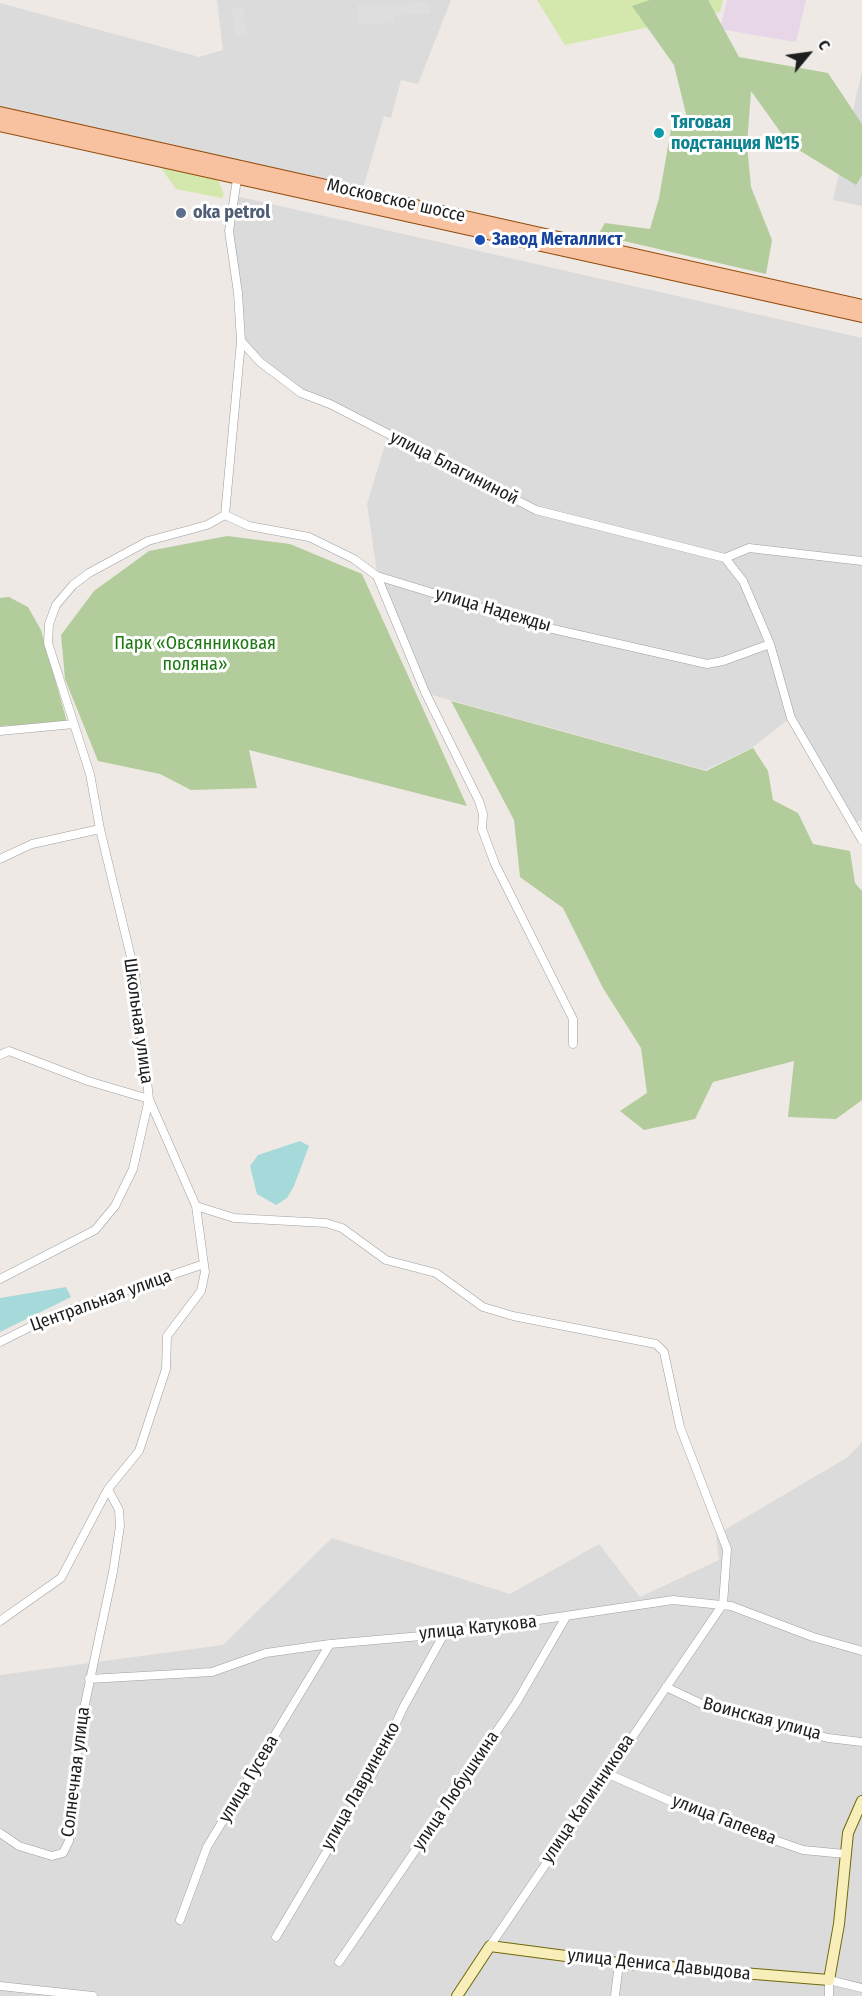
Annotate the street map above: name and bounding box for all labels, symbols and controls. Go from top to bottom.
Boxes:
north arrow [778,24,838,84]
text: С [814,37,835,53]
place label: Тяговая подстанция №15 [671,112,800,154]
marker: Тяговая подстанция №15 [652,126,666,140]
street label: Московское шоссе [325,175,467,227]
place label: oka petrol [193,202,270,224]
marker: oka petrol [174,206,188,220]
place label: Завод Металлист [492,229,623,251]
marker: Завод Металлист [473,233,487,247]
street label: улица Благининой [386,426,522,510]
street label: улица Надежды [433,583,553,637]
park label: Парк «Овсянниковая поляна» [114,633,276,676]
street label: Школьная улица [118,957,158,1085]
street label: Центральная улица [27,1265,175,1337]
street label: улица Катукова [418,1611,538,1645]
street label: Воинская улица [701,1693,823,1745]
street label: Солнечная улица [57,1705,95,1839]
street label: улица Лавриненко [317,1718,405,1854]
street label: улица Любушкина [408,1727,504,1855]
street label: улица Калинникова [537,1730,639,1868]
street label: улица Гусева [214,1731,284,1827]
street label: улица Гапеева [669,1790,779,1850]
street label: улица Дениса Давыдова [566,1945,752,1985]

